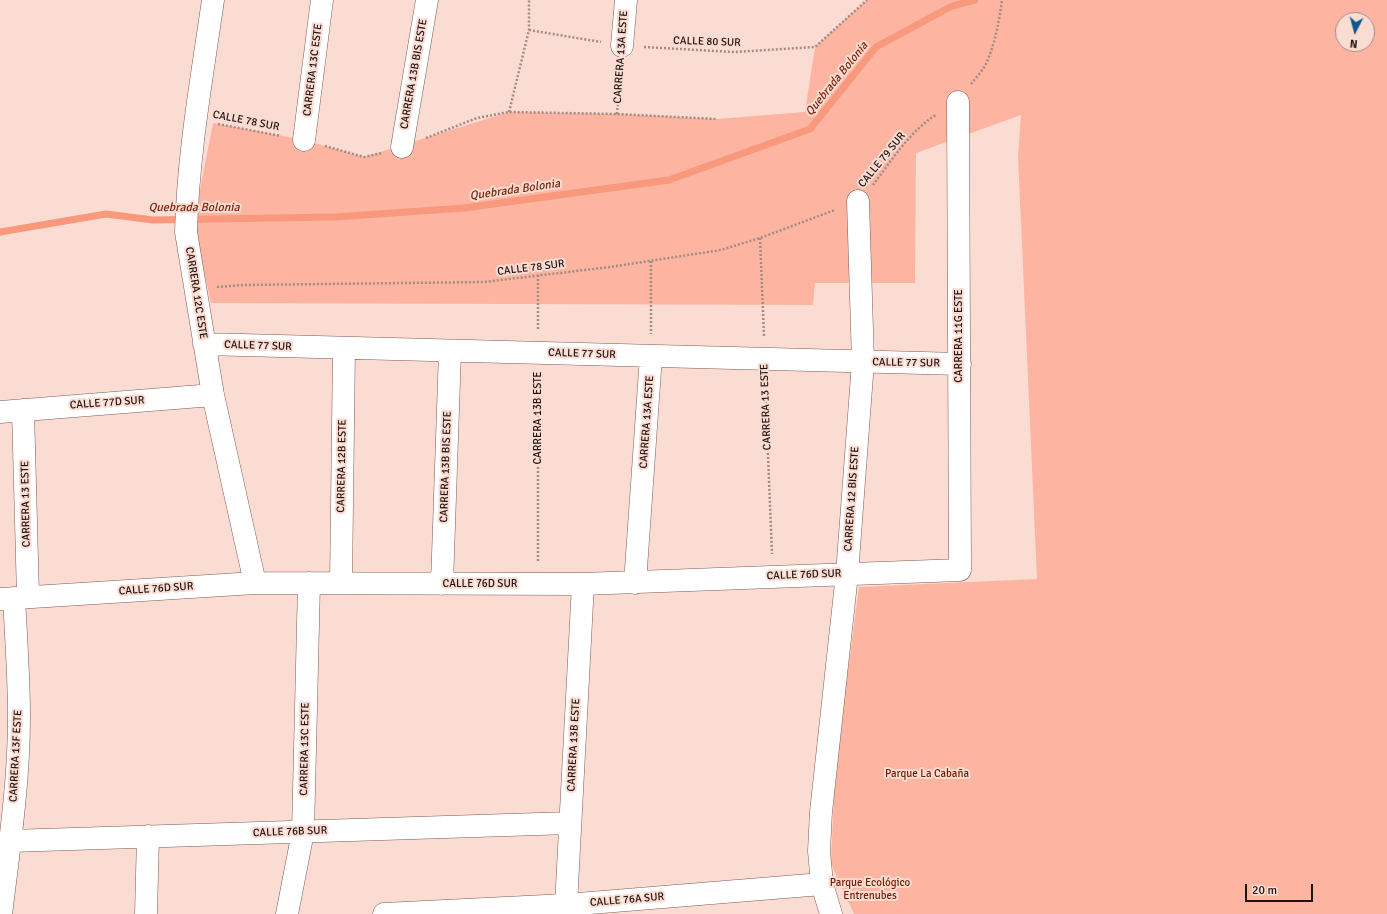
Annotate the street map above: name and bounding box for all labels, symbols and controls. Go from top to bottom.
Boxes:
street label: CARRERA 13A ESTE [611,10,631,104]
north arrow [1335,12,1375,52]
street label: CARRERA 13B BIS ESTE [398,18,430,130]
street label: CARRERA 13C ESTE [301,23,325,117]
street label: CALLE 80 SUR [673,34,741,50]
text: N [1349,37,1358,50]
water label: Quebrada Bolonia [803,39,871,119]
street label: CALLE 78 SUR [212,108,280,134]
street label: CALLE 79 SUR [856,130,908,190]
water label: Quebrada Bolonia [469,177,561,203]
water label: Quebrada Bolonia [148,201,240,215]
street label: CARRERA 12C ESTE [182,246,210,340]
street label: CALLE 78 SUR [497,257,565,279]
street label: CARRERA 11G ESTE [952,289,966,383]
street label: CALLE 77 SUR [224,338,292,354]
street label: CALLE 77 SUR [548,346,616,362]
street label: CALLE 77 SUR [872,356,940,370]
street label: CARRERA 13 ESTE [758,364,774,450]
street label: CARRERA 13B ESTE [531,371,545,465]
street label: CARRERA 13A ESTE [637,375,657,469]
street label: CALLE 77D SUR [69,394,145,412]
street label: CARRERA 13B BIS ESTE [437,411,455,523]
street label: CARRERA 12B ESTE [335,419,349,513]
street label: CARRERA 12 BIS ESTE [842,446,862,552]
street label: CARRERA 13 ESTE [19,461,33,547]
street label: CALLE 76D SUR [766,567,842,583]
street label: CALLE 76D SUR [443,577,517,591]
street label: CALLE 76D SUR [118,580,194,598]
street label: CARRERA 13B ESTE [565,698,583,792]
street label: CARRERA 13C ESTE [298,702,312,796]
street label: CARRERA 13F ESTE [7,710,25,802]
park label: Parque La Cabaña [885,767,969,781]
street label: CALLE 76B SUR [253,824,327,840]
park label: Parque Ecológico Entrenubes [830,876,910,902]
scale bar [1247,876,1315,902]
text: 20 m [1252,883,1277,898]
street label: CALLE 76A SUR [589,890,665,910]

